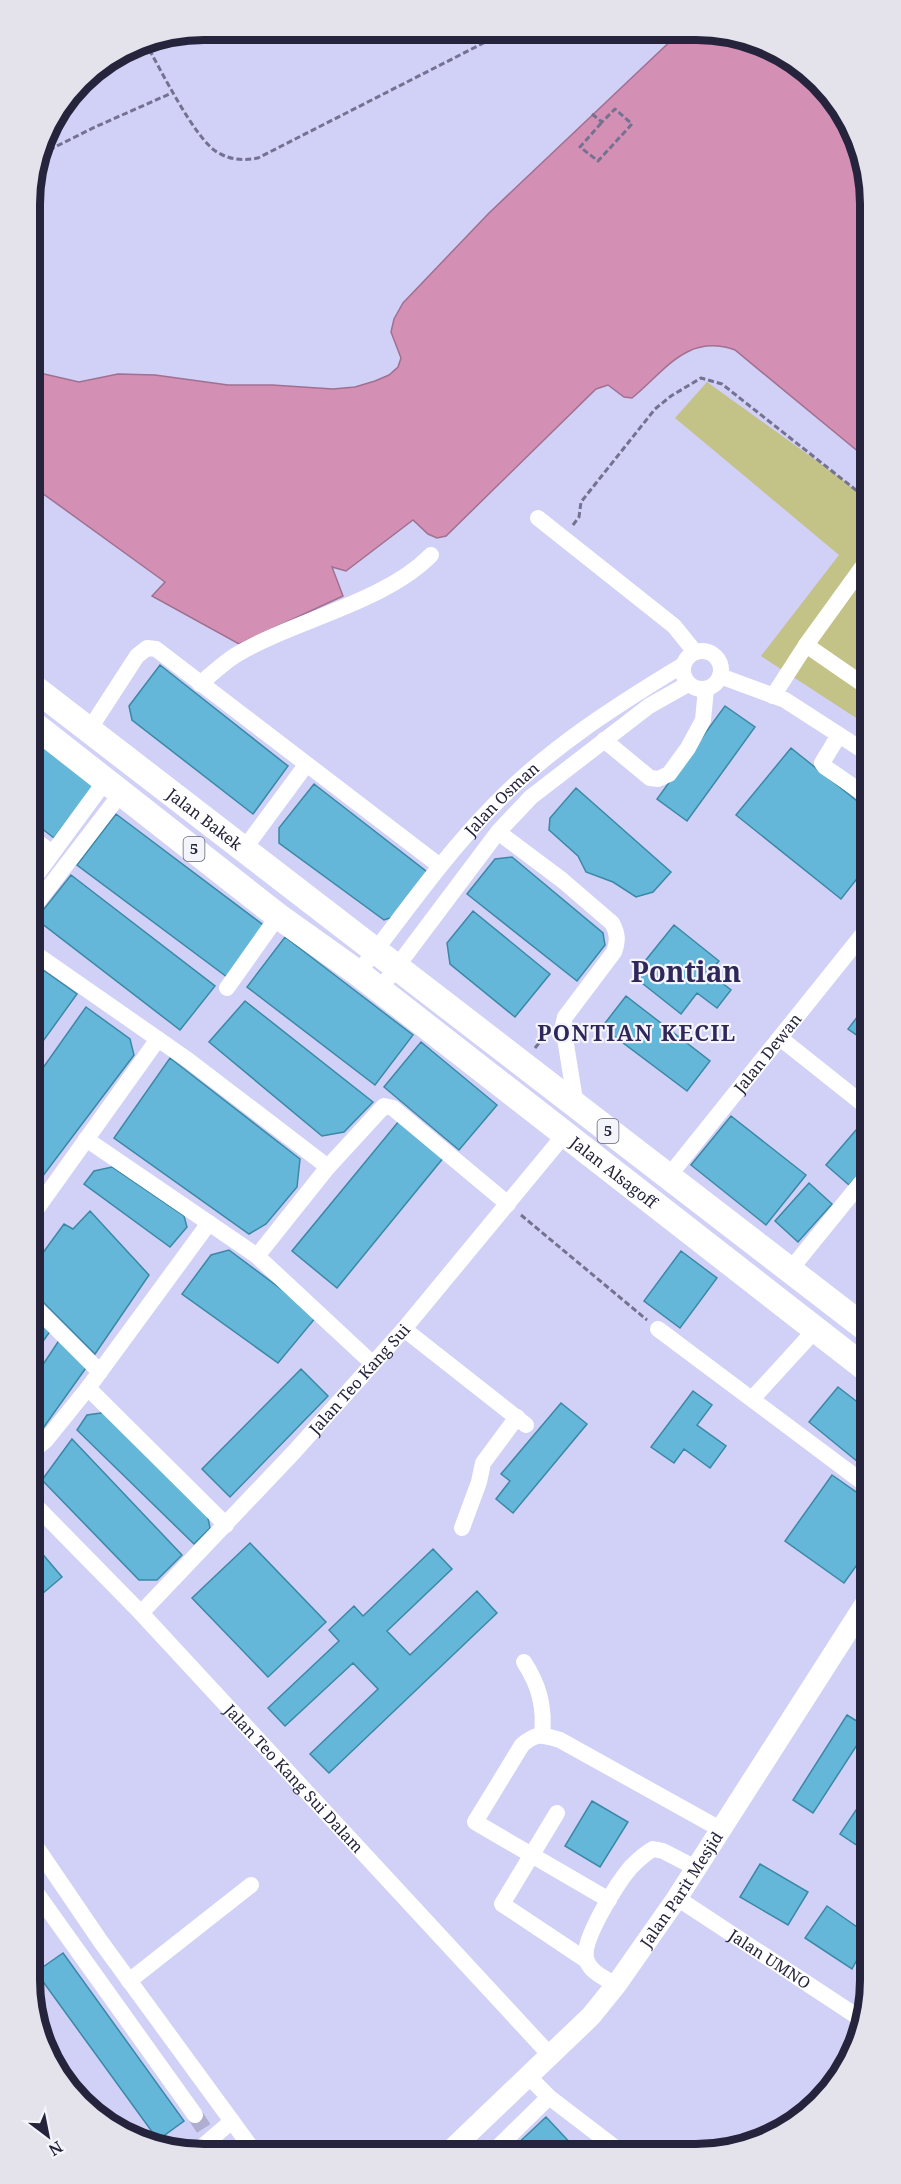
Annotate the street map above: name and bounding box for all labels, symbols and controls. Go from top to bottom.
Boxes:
street label: Jalan Osman [459,757,544,841]
street label: Jalan Bakek [162,782,247,856]
road number: 5 [184,837,204,861]
district label: Pontian [631,952,741,990]
street label: Jalan Dewan [728,1008,806,1098]
district label: PONTIAN KECIL [537,1017,737,1047]
road number: 5 [598,1119,618,1143]
street label: Jalan Alsagoff [565,1131,663,1214]
street label: Jalan Teo Kang Sui [303,1319,415,1440]
street label: Jalan Teo Kang Sui Dalam [219,1698,368,1858]
street label: Jalan Parit Mesjid [634,1827,728,1953]
street label: Jalan UMNO [724,1923,815,1994]
north arrow [18,2106,78,2166]
text: N [44,2136,67,2162]

